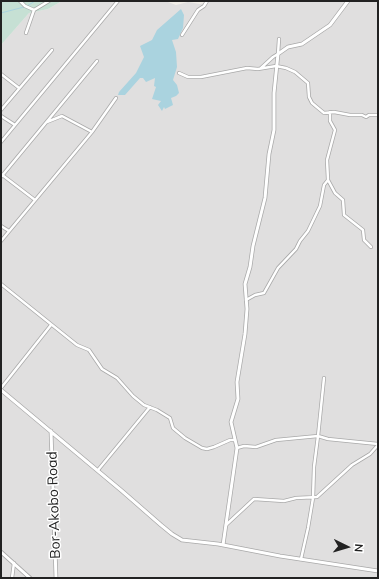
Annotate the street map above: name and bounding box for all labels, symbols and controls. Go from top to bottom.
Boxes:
street label: Bor-Akobo Road [44,451,64,559]
north arrow [327,527,367,567]
text: N [352,543,366,553]

